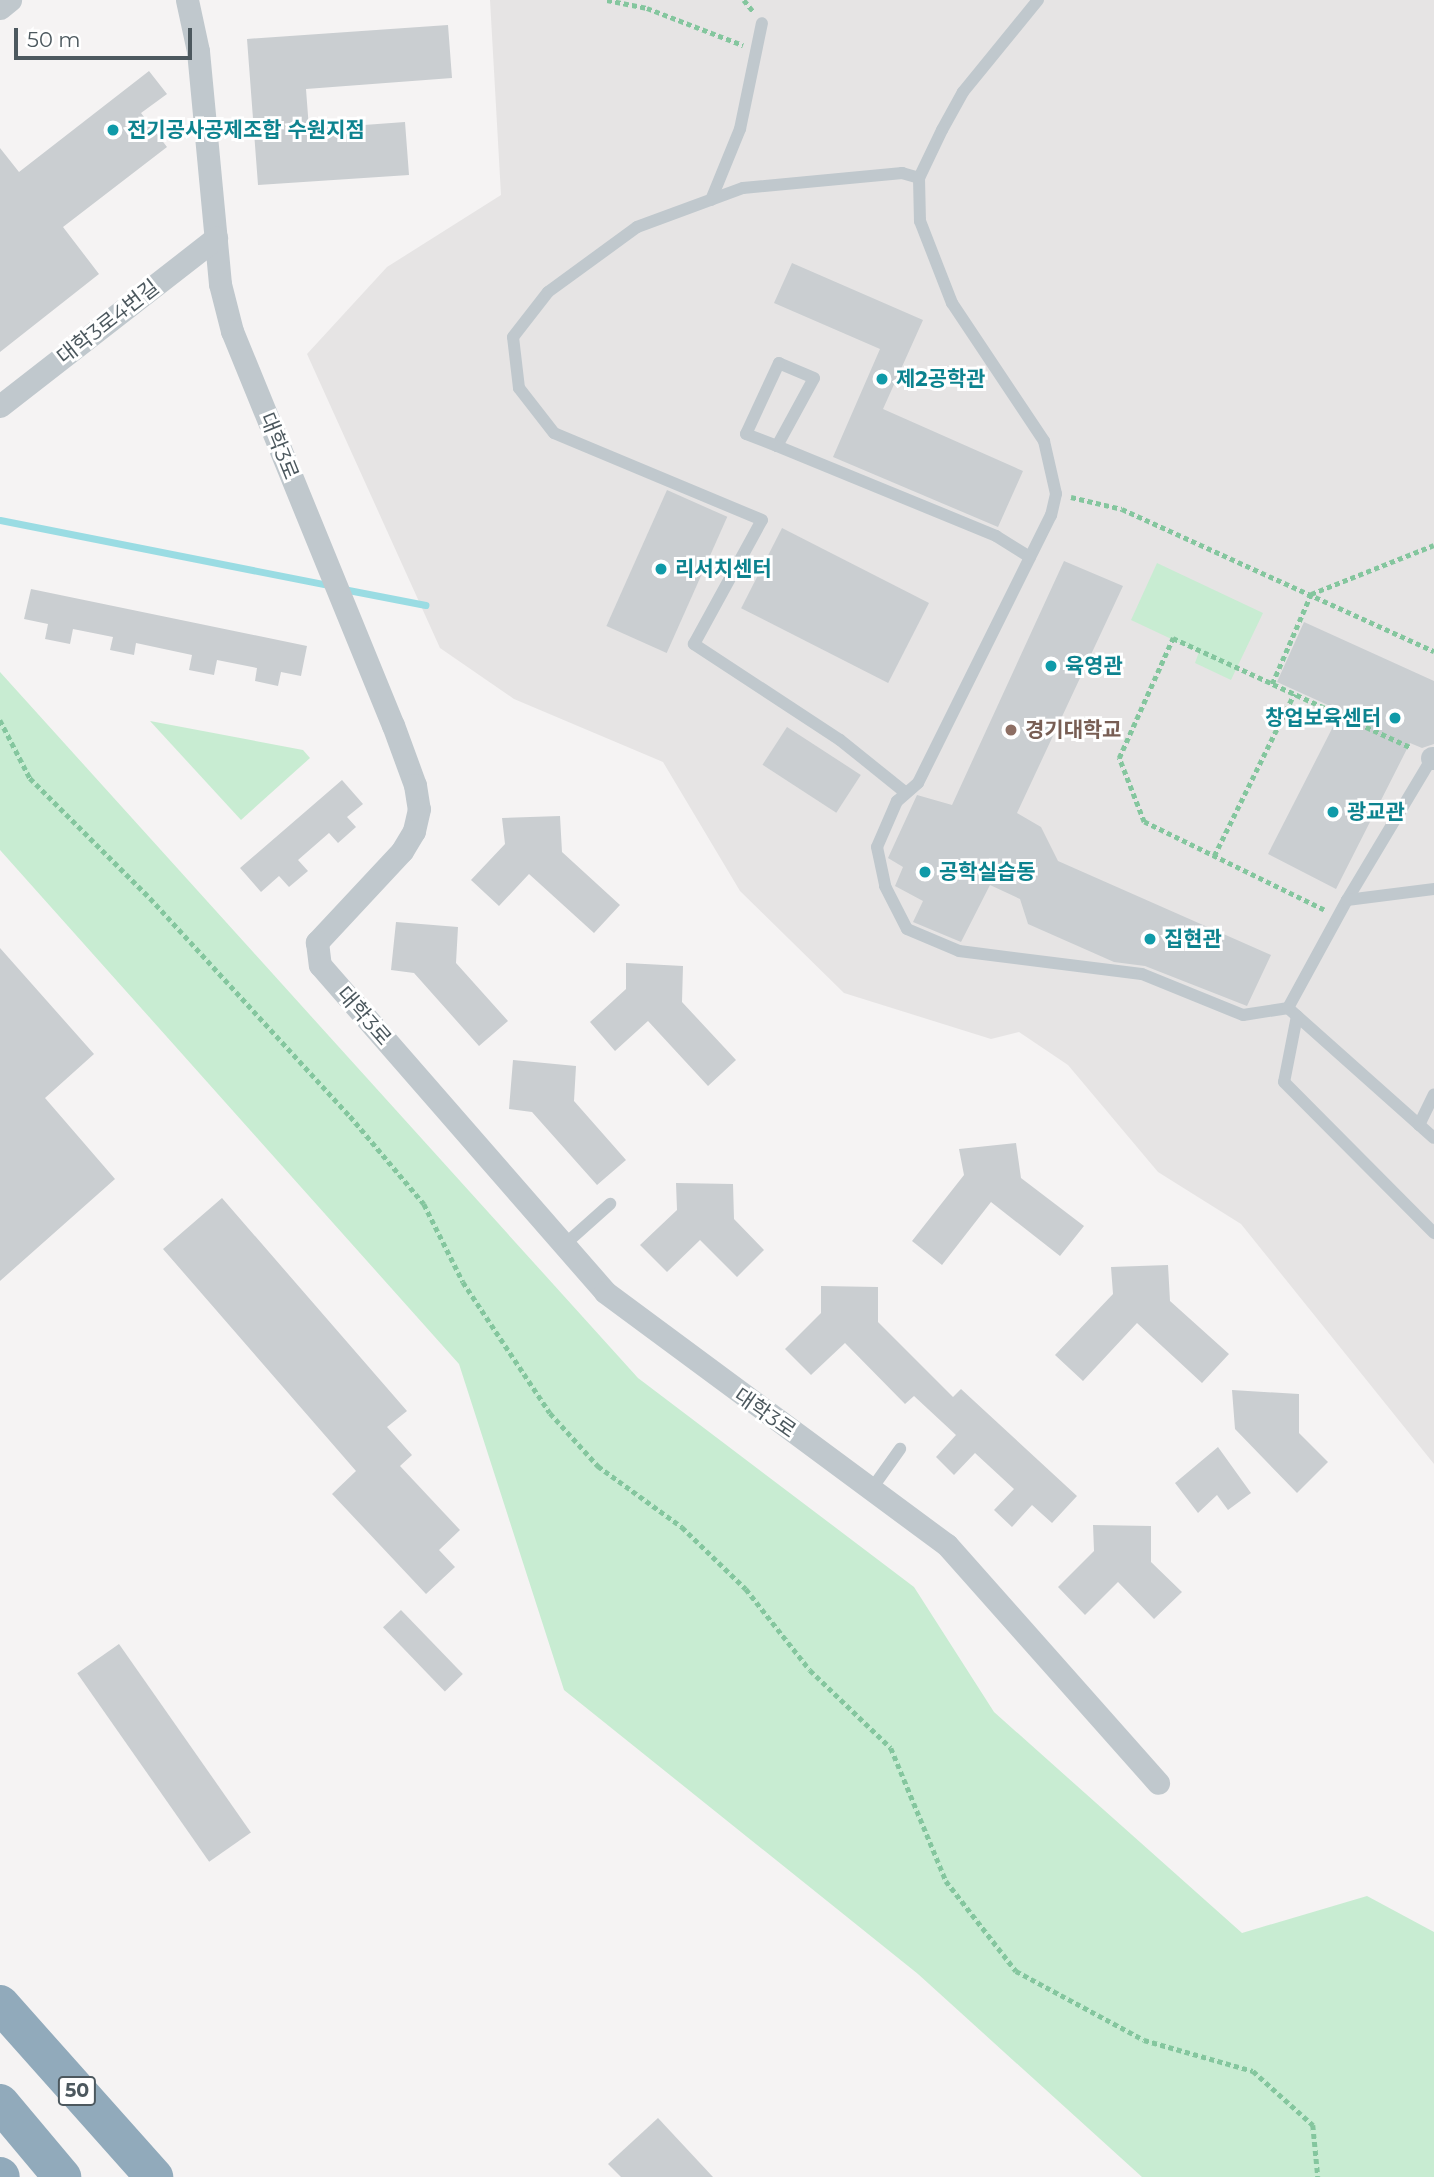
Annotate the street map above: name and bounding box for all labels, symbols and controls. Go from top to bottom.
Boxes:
scale bar [18,14,196,58]
text: 50 m [27,27,81,52]
place label: 전기공사공제조합 수원지점 [127,117,365,143]
marker: 전기공사공제조합 수원지점 [105,122,121,138]
street label: 대학3로4번길 [52,274,164,370]
place label: 제2공학관 [896,366,986,392]
marker: 제2공학관 [874,371,890,387]
street label: 대학3로 [254,409,304,483]
place label: 리서치센터 [675,556,772,582]
marker: 리서치센터 [653,561,669,577]
place label: 육영관 [1065,653,1123,679]
marker: 육영관 [1043,658,1059,674]
place label: 창업보육센터 [1265,705,1381,731]
marker: 창업보육센터 [1387,710,1403,726]
place label: 경기대학교 [1025,717,1122,743]
marker: 경기대학교 [1003,722,1019,738]
place label: 광교관 [1347,799,1405,825]
marker: 광교관 [1325,804,1341,820]
place label: 공학실습동 [939,859,1036,885]
marker: 공학실습동 [917,864,933,880]
place label: 집현관 [1164,926,1222,952]
marker: 집현관 [1142,931,1158,947]
street label: 대학3로 [332,981,396,1051]
street label: 대학3로 [729,1383,801,1443]
road number: 50 [58,2076,96,2106]

